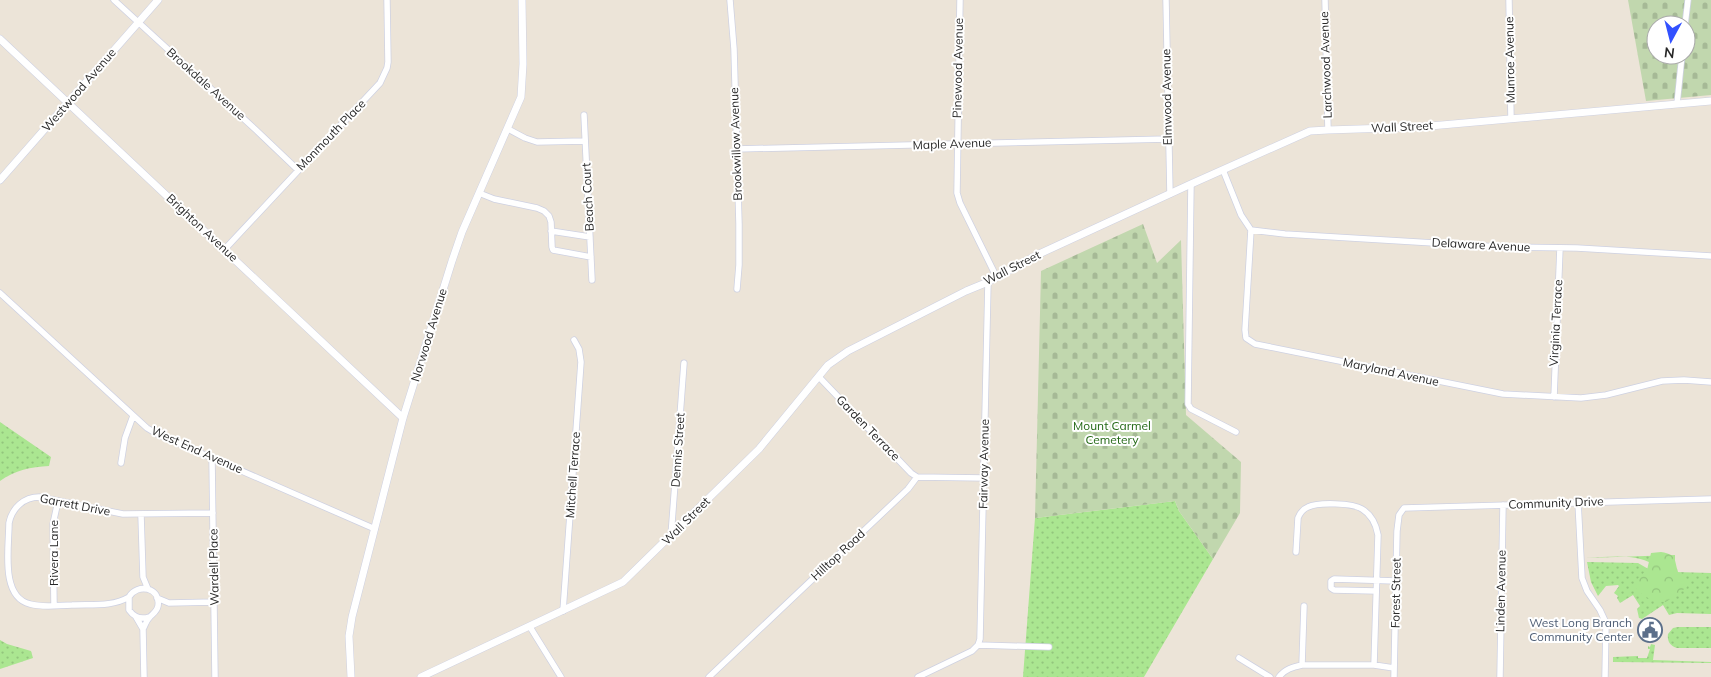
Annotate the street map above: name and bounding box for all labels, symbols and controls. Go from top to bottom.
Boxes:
street label: Larchwood Avenue [1316,11,1335,119]
north arrow [1646,15,1696,65]
street label: Munroe Avenue [1501,16,1518,104]
street label: Pinewood Avenue [949,18,966,118]
text: N [1663,43,1676,62]
street label: Brookdale Avenue [164,44,249,123]
street label: Westwood Avenue [38,45,119,134]
street label: Elmwood Avenue [1158,49,1175,145]
street label: Brookwillow Avenue [726,87,745,201]
street label: Monmouth Place [293,96,368,173]
street label: Wall Street [1371,117,1433,136]
street label: Maple Avenue [912,135,992,152]
street label: Beach Court [578,162,597,232]
street label: Brighton Avenue [163,191,241,265]
street label: Delaware Avenue [1431,234,1531,255]
street label: Wall Street [981,247,1043,288]
street label: Virginia Terrace [1546,279,1565,367]
street label: Norwood Avenue [407,286,450,383]
street label: Maryland Avenue [1342,354,1441,389]
street label: Garden Terrace [833,392,903,464]
street label: Dennis Street [667,412,688,488]
park label: Mount Carmel Cemetery [1073,418,1151,447]
street label: Fairway Avenue [975,419,992,509]
street label: West End Avenue [149,423,245,476]
street label: Mitchell Terrace [562,431,583,519]
street label: Garrett Drive [39,490,112,519]
street label: Wall Street [658,493,713,548]
street label: Community Drive [1508,493,1604,512]
street label: Rivera Lane [46,520,61,586]
street label: Hilltop Road [807,526,868,583]
street label: Wardell Place [205,528,222,606]
street label: Linden Avenue [1492,550,1509,632]
street label: Forest Street [1387,558,1404,628]
place label: West Long Branch Community Center [1529,615,1633,644]
public building icon: West Long Branch Community Center [1637,617,1663,643]

